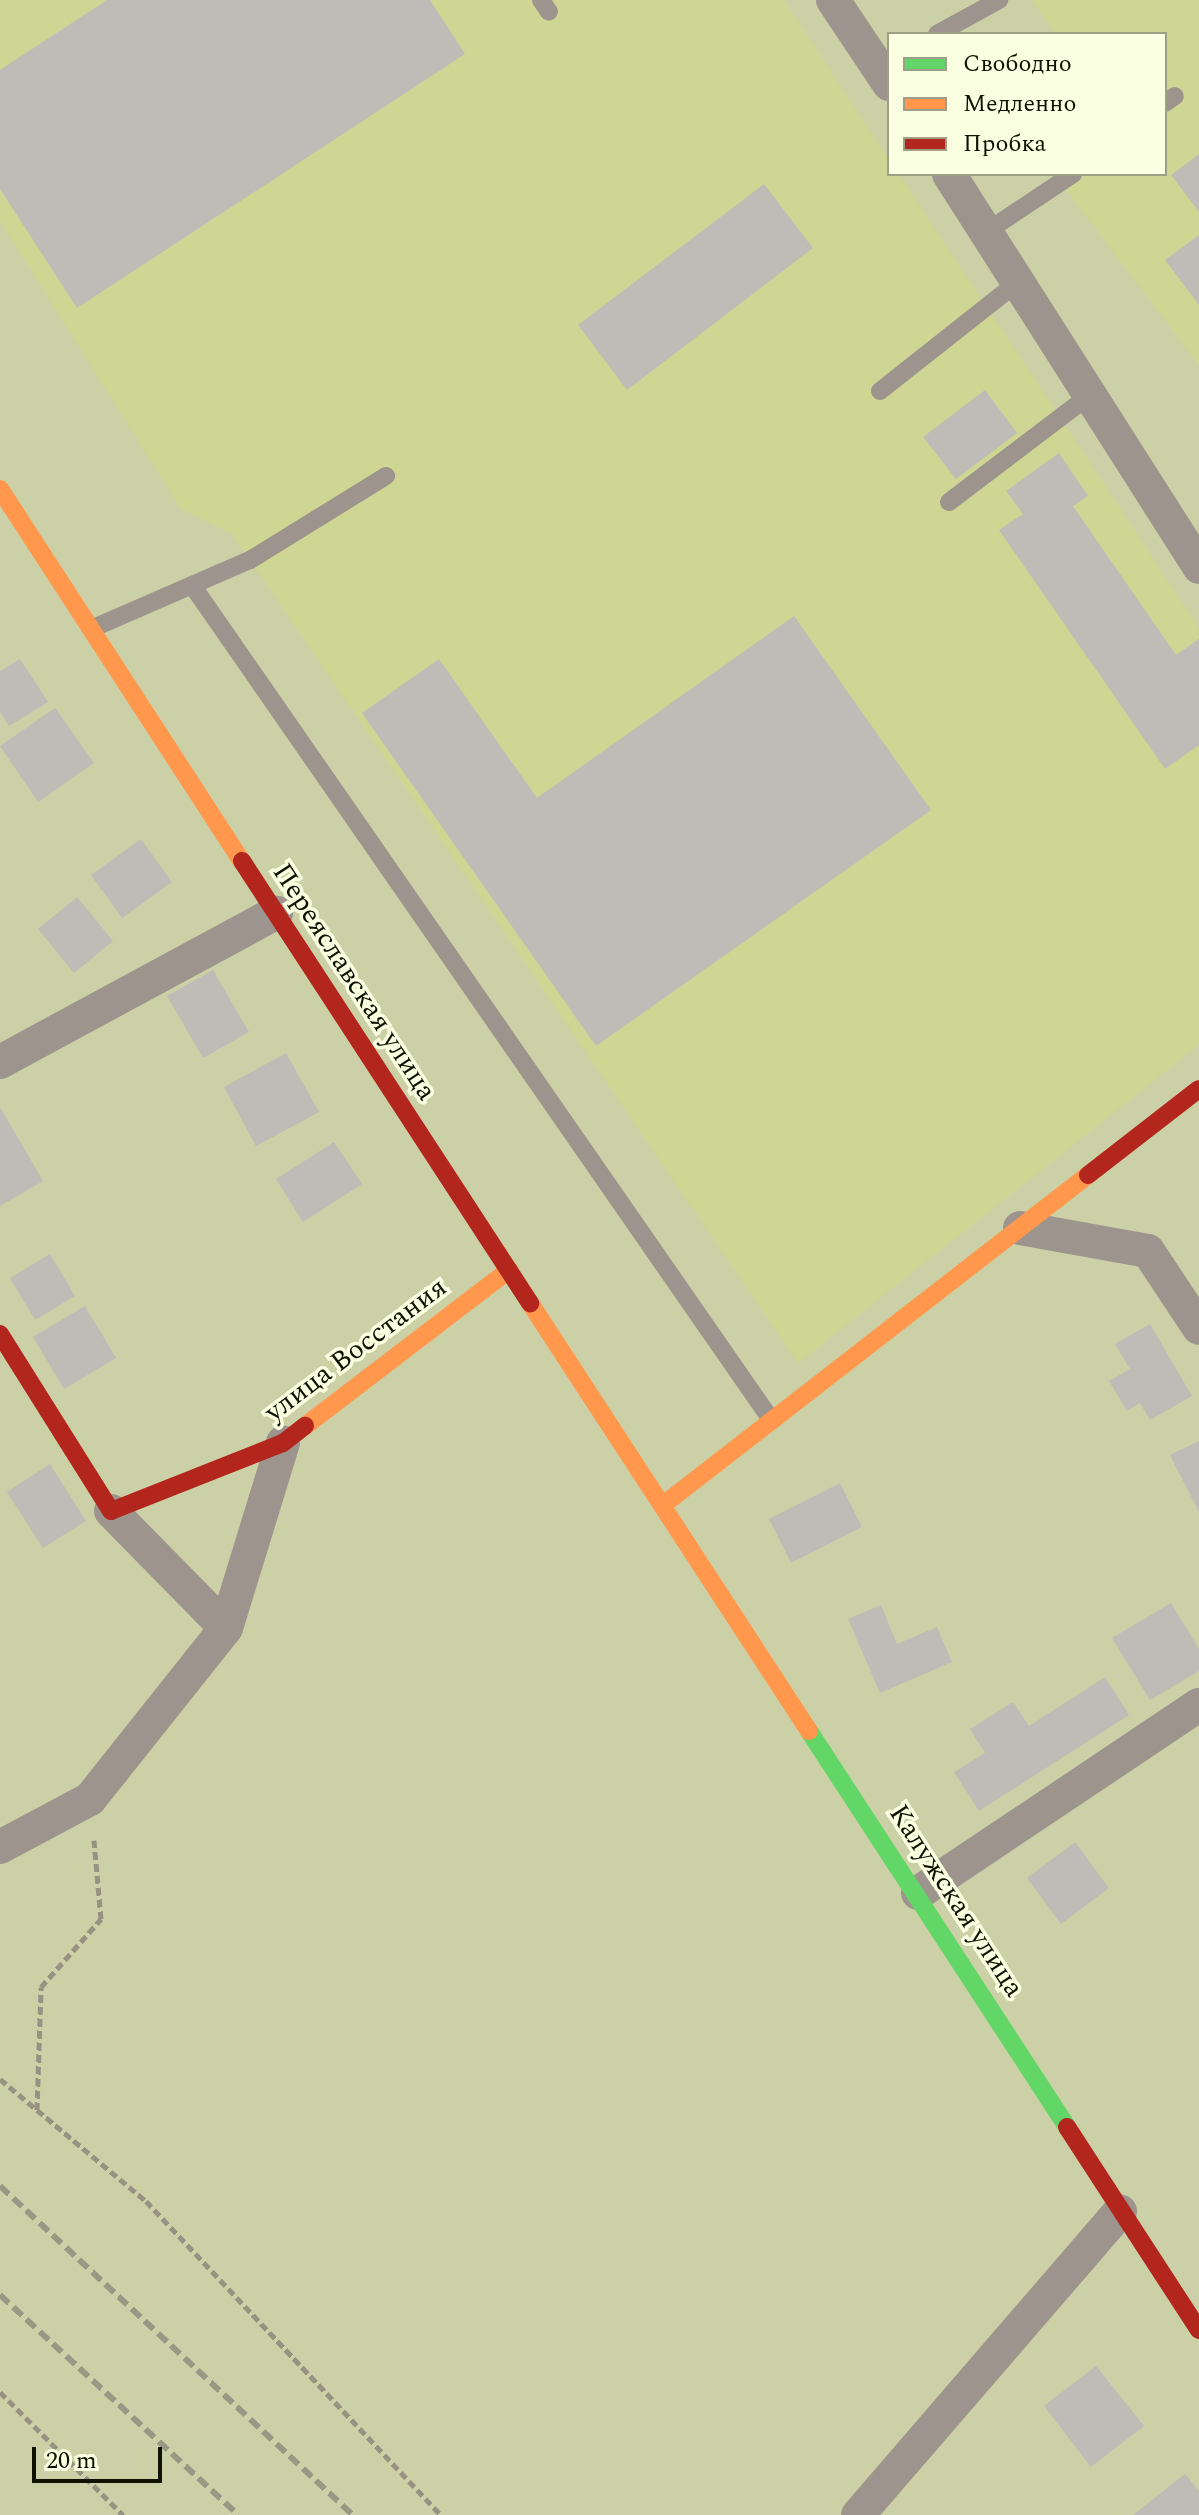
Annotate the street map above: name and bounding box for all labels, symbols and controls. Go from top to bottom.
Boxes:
legend [887,32,1167,176]
text: Свободно [963,46,1072,82]
text: Медленно [963,86,1076,122]
text: Пробка [963,126,1046,162]
street label: Переяславская улица [265,857,443,1107]
street label: улица Восстания [258,1271,454,1429]
street label: Калужская улица [881,1798,1031,2004]
scale bar [36,2431,166,2481]
text: 20 m [46,2443,97,2479]

